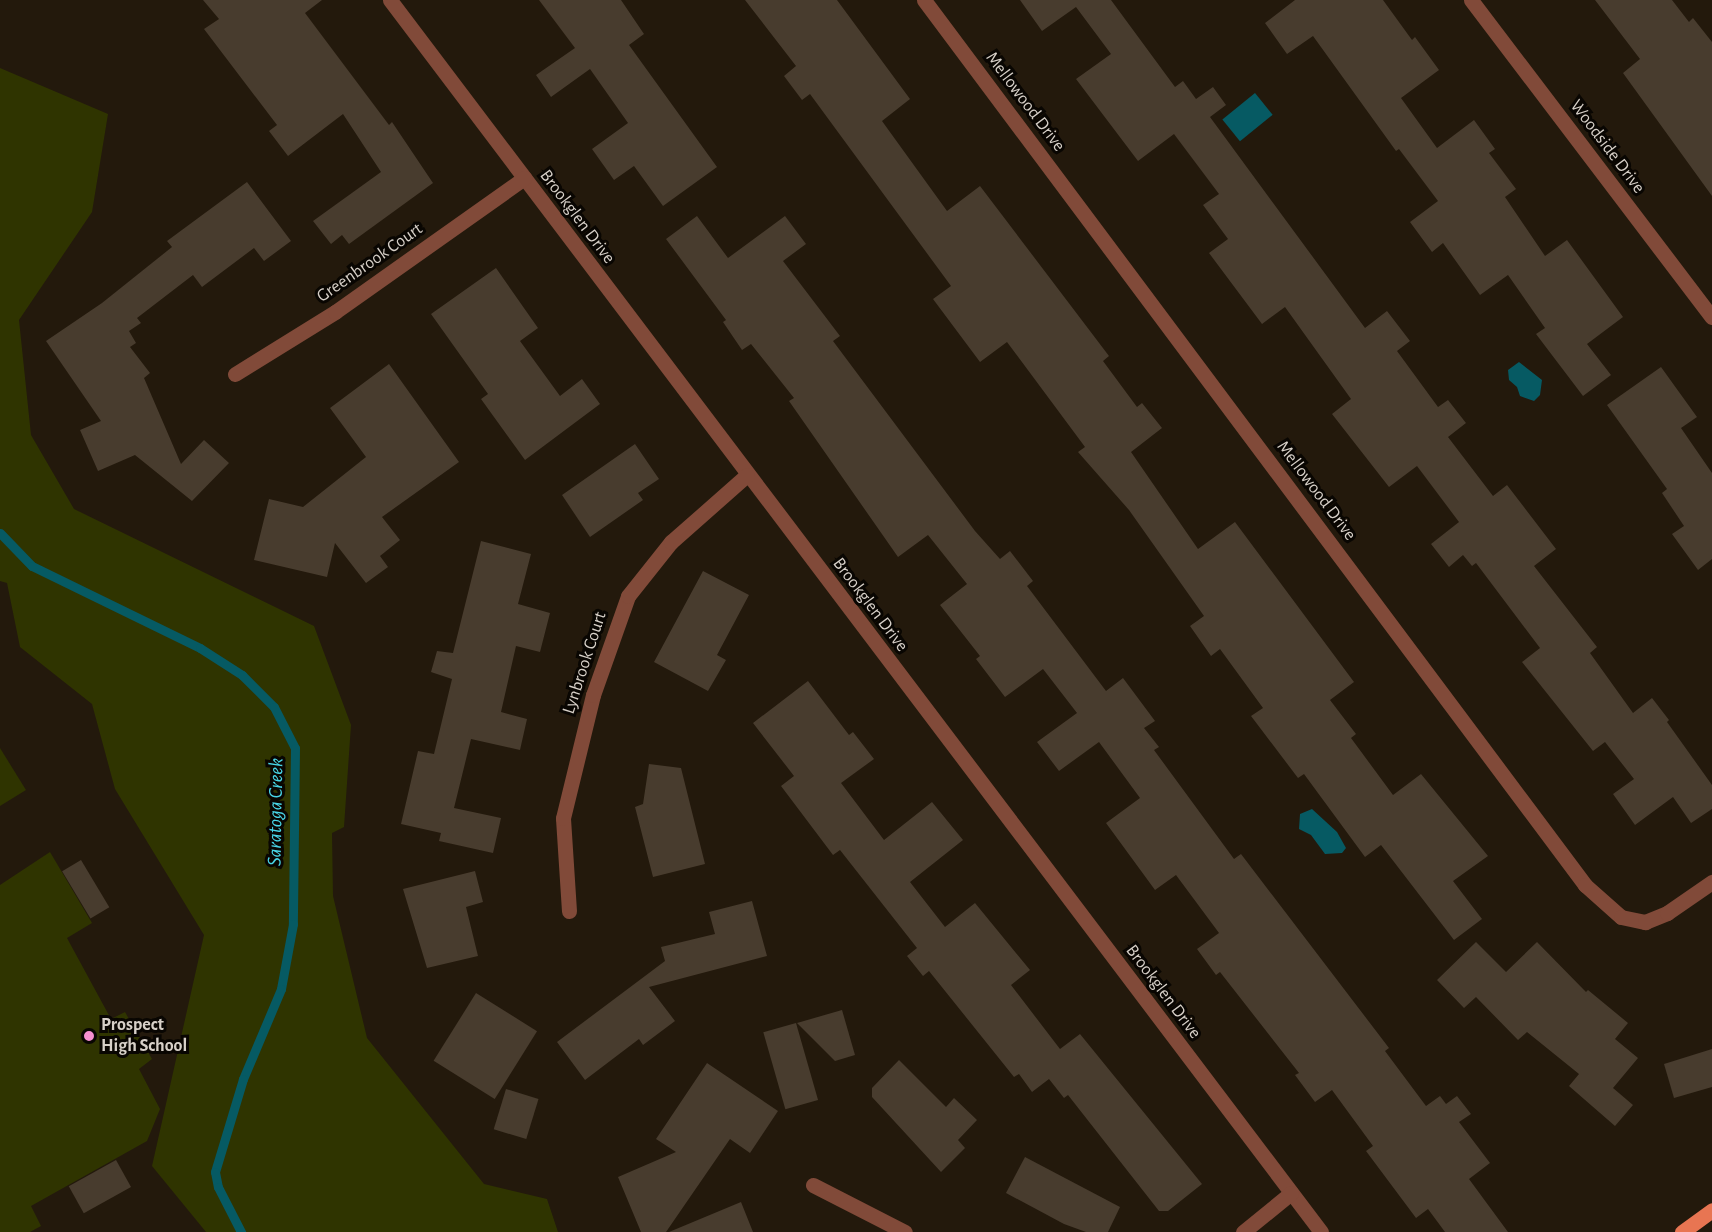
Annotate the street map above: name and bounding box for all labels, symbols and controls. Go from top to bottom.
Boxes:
street label: Mellowood Drive [981,48,1069,156]
street label: Woodside Drive [1565,96,1649,198]
street label: Brookglen Drive [535,166,619,268]
street label: Greenbrook Court [313,219,427,307]
street label: Mellowood Drive [1272,437,1360,545]
street label: Brookglen Drive [828,554,912,656]
street label: Lynbrook Court [558,609,612,717]
water label: Saratoga Creek [263,758,289,866]
street label: Brookglen Drive [1121,941,1205,1043]
place label: Prospect High School [101,1015,187,1058]
marker: Prospect High School [82,1029,96,1043]

